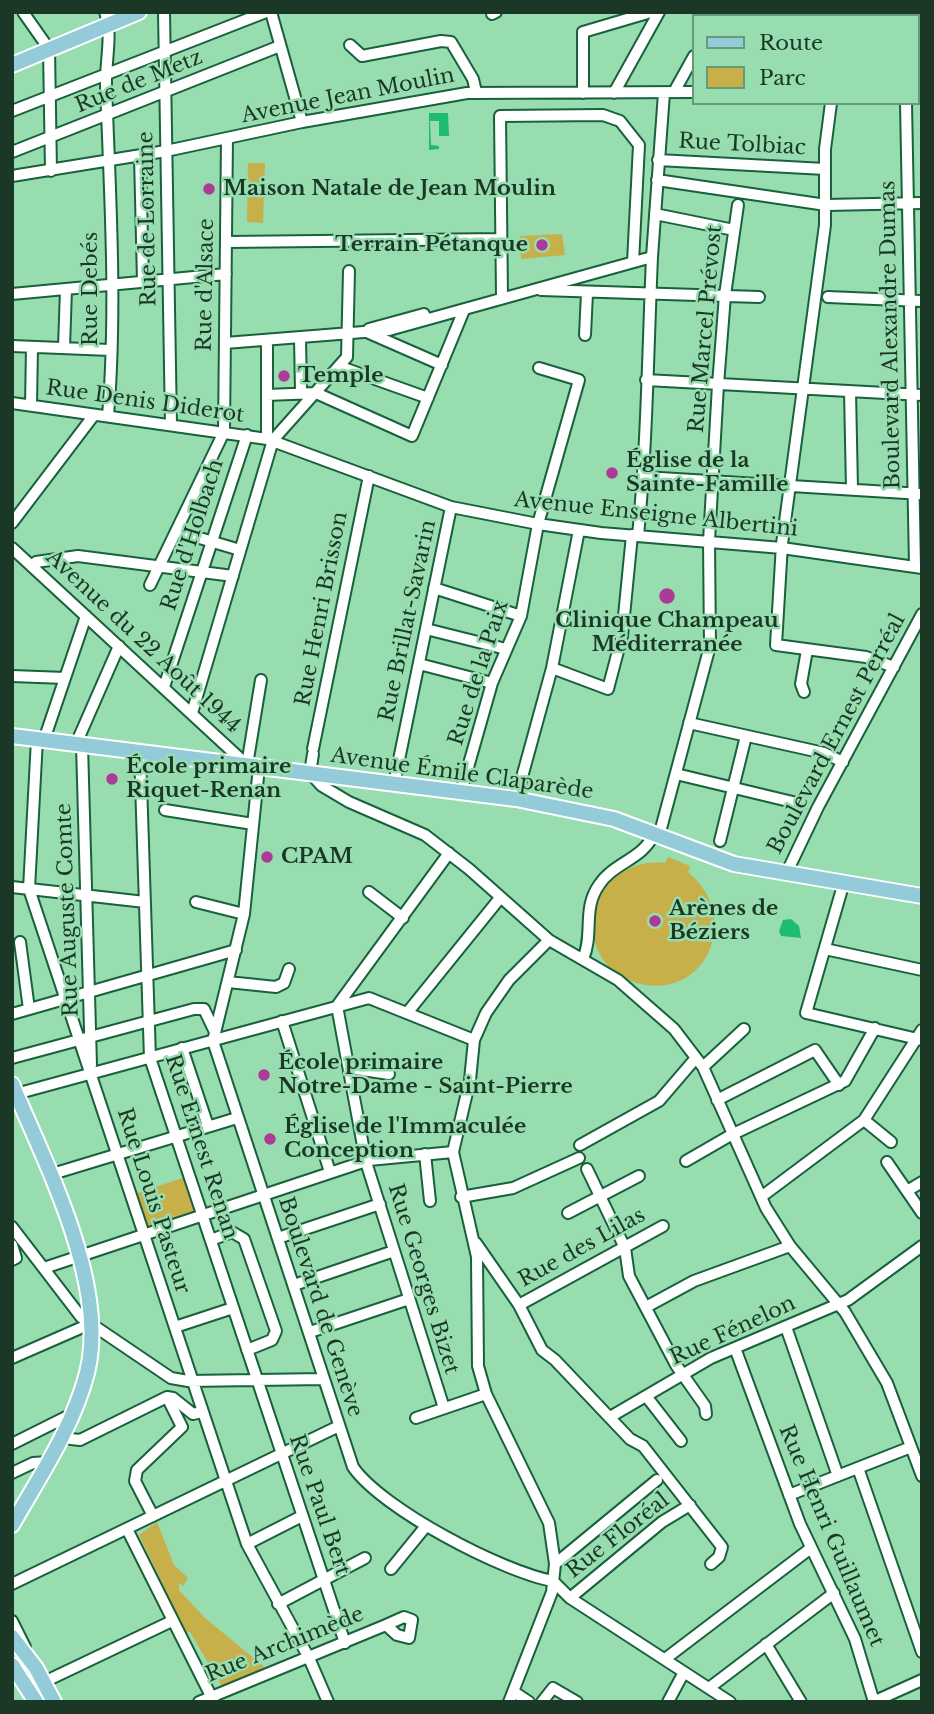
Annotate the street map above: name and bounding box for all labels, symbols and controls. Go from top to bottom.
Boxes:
legend [692,14,920,105]
text: Route [759,30,823,56]
street label: Rue de Metz [72,45,206,119]
street label: Avenue Jean Moulin [239,63,457,129]
text: Parc [759,65,806,91]
street label: Rue Tolbiac [678,129,806,161]
street label: Rue de Lorraine [134,131,162,307]
place label: Maison Natale de Jean Moulin [223,176,556,202]
street label: Boulevard Alexandre Dumas [876,180,906,490]
marker: Maison Natale de Jean Moulin [201,181,217,197]
street label: Rue d'Alsace [192,218,220,352]
street label: Rue Marcel Prévost [684,224,728,434]
street label: Rue Debés [78,232,104,346]
place label: Terrain Pétanque [335,232,528,258]
marker: Terrain Pétanque [534,237,550,253]
place label: Temple [298,363,384,389]
marker: Temple [276,368,292,384]
street label: Rue Denis Diderot [44,376,246,428]
place label: Église de la Sainte-Famille [626,448,788,498]
street label: Rue d'Holbach [157,456,229,614]
marker: Église de la Sainte-Famille [604,465,620,481]
street label: Avenue Enseigne Albertini [513,488,799,542]
street label: Rue Henri Brisson [291,509,353,709]
street label: Rue Brillat-Savarin [374,518,442,724]
street label: Avenue du 22 Août 1944 [40,545,246,739]
marker: Clinique Champeau Méditerranée [657,586,677,606]
street label: Rue de la Paix [444,597,514,749]
place label: Clinique Champeau Méditerranée [555,608,779,658]
street label: Boulevard Ernest Perréal [763,610,911,858]
street label: Avenue Émile Claparède [329,743,595,805]
place label: École primaire Riquet-Renan [126,754,291,804]
marker: École primaire Riquet-Renan [104,771,120,787]
street label: Rue Auguste Comte [52,803,84,1017]
place label: CPAM [281,844,353,870]
marker: CPAM [259,849,275,865]
place label: Arènes de Béziers [669,896,778,946]
marker: Arènes de Béziers [647,913,663,929]
place label: École primaire Notre-Dame - Saint-Pierre [278,1050,573,1100]
street label: Rue Ernest Renan [159,1051,243,1243]
marker: École primaire Notre-Dame - Saint-Pierre [256,1067,272,1083]
street label: Rue Louis Pasteur [111,1105,195,1297]
place label: Église de l'Immaculée Conception [284,1114,526,1164]
marker: Église de l'Immaculée Conception [262,1131,278,1147]
street label: Rue Georges Bizet [382,1181,464,1377]
street label: Boulevard de Genève [272,1194,368,1420]
street label: Rue des Lilas [514,1203,650,1293]
street label: Rue Fénelon [666,1291,800,1371]
street label: Rue Henri Guillaumet [773,1421,889,1651]
street label: Rue Paul Bert [283,1431,355,1579]
street label: Rue Floréal [562,1488,674,1584]
street label: Rue Archimède [202,1602,368,1688]

